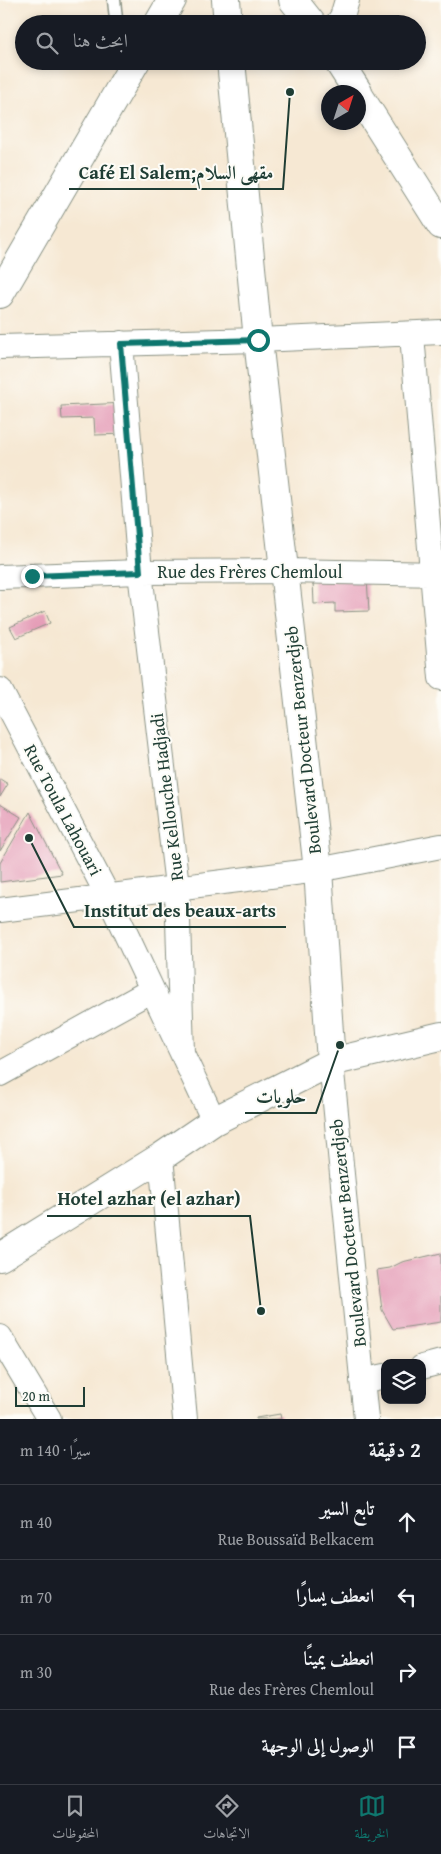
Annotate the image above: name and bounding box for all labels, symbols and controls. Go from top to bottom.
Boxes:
search box [15,15,426,70]
text: ابحث هنا [73,26,128,54]
icon: search [33,29,61,57]
north arrow [321,85,366,130]
callout: Café El Salem;مقهى السلام [69,155,283,189]
text: Café El Salem;مقهى السلام [79,158,273,190]
route start [247,329,270,352]
street label: Rue des Frères Chemloul [157,558,343,585]
route end [21,565,44,588]
street label: Boulevard Docteur Benzerdjeb [277,625,328,855]
street label: Rue Kellouche Hadjadi [143,712,190,883]
street label: Rue Toula Lahouari [17,739,110,880]
callout: Institut des beaux-arts [74,893,286,927]
text: Institut des beaux-arts [84,896,276,924]
callout: حلويات [245,1079,316,1113]
text: حلويات [256,1082,306,1110]
street label: Boulevard Docteur Benzerdjeb [322,1118,373,1348]
callout: Hotel azhar (el azhar) [47,1182,250,1216]
text: Hotel azhar (el azhar) [57,1184,241,1212]
map controls [381,1359,426,1404]
button: layers [381,1359,426,1404]
scale bar [15,1384,85,1407]
text: 20 m [22,1386,50,1406]
text: 2 دقيقة [369,1434,421,1465]
text: سيرًا · 140 m [20,1438,91,1462]
text: تابع السير [320,1494,374,1522]
icon: ahead [393,1508,421,1536]
text: 40 m [20,1510,52,1534]
text: Rue Boussaïd Belkacem [218,1527,374,1551]
text: انعطف يسارًا [296,1581,374,1609]
icon: left [393,1583,421,1611]
text: 70 m [20,1585,52,1609]
text: انعطف يمينًا [304,1644,374,1672]
icon: right [393,1658,421,1686]
text: 30 m [20,1660,52,1684]
text: Rue des Frères Chemloul [209,1677,374,1701]
text: الوصول إلى الوجهة [262,1731,374,1759]
icon: arrive [393,1733,421,1761]
tab: المحفوظات [52,1792,99,1847]
tab: الاتجاهات [203,1792,250,1847]
tab: الخريطة [355,1792,389,1847]

